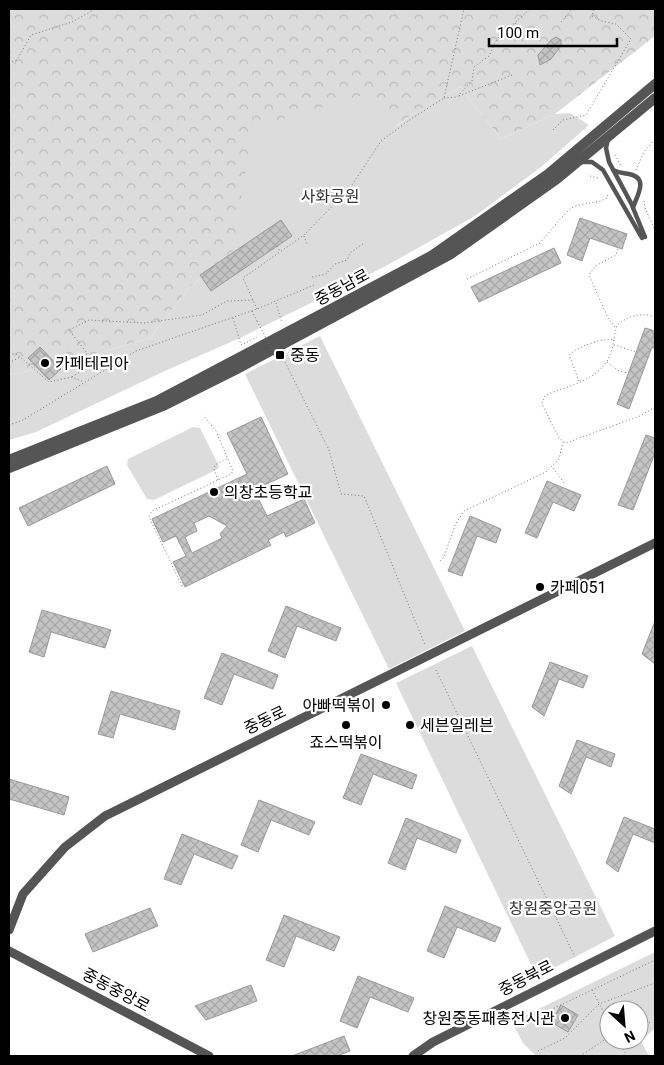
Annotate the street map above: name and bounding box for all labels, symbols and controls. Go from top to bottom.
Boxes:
scale bar [489,15,616,47]
text: 100 m [497,24,539,42]
park label: 사화공원 [301,187,359,206]
street label: 중동남로 [312,265,373,309]
place label: 중동 [290,346,320,365]
marker: 중동 [274,349,286,361]
place label: 카페테리아 [55,354,129,373]
marker: 카페테리아 [39,357,51,369]
place label: 의창초등학교 [224,483,312,502]
marker: 의창초등학교 [208,486,220,498]
place label: 카페051 [550,578,606,597]
marker: 카페051 [534,581,546,593]
place label: 아빠떡볶이 [302,696,376,715]
marker: 아빠떡볶이 [380,699,392,711]
street label: 중동로 [241,702,289,738]
place label: 세븐일레븐 [420,716,494,735]
marker: 죠스떡볶이 [340,719,352,731]
marker: 세븐일레븐 [404,719,416,731]
place label: 죠스떡볶이 [309,733,383,752]
park label: 창원중앙공원 [509,899,597,918]
street label: 중동북로 [495,956,557,1000]
street label: 중동중앙로 [79,964,153,1016]
north arrow [599,1000,649,1050]
place label: 창원중동패총전시관 [423,1009,555,1028]
marker: 창원중동패총전시관 [559,1012,571,1024]
text: N [622,1027,638,1046]

